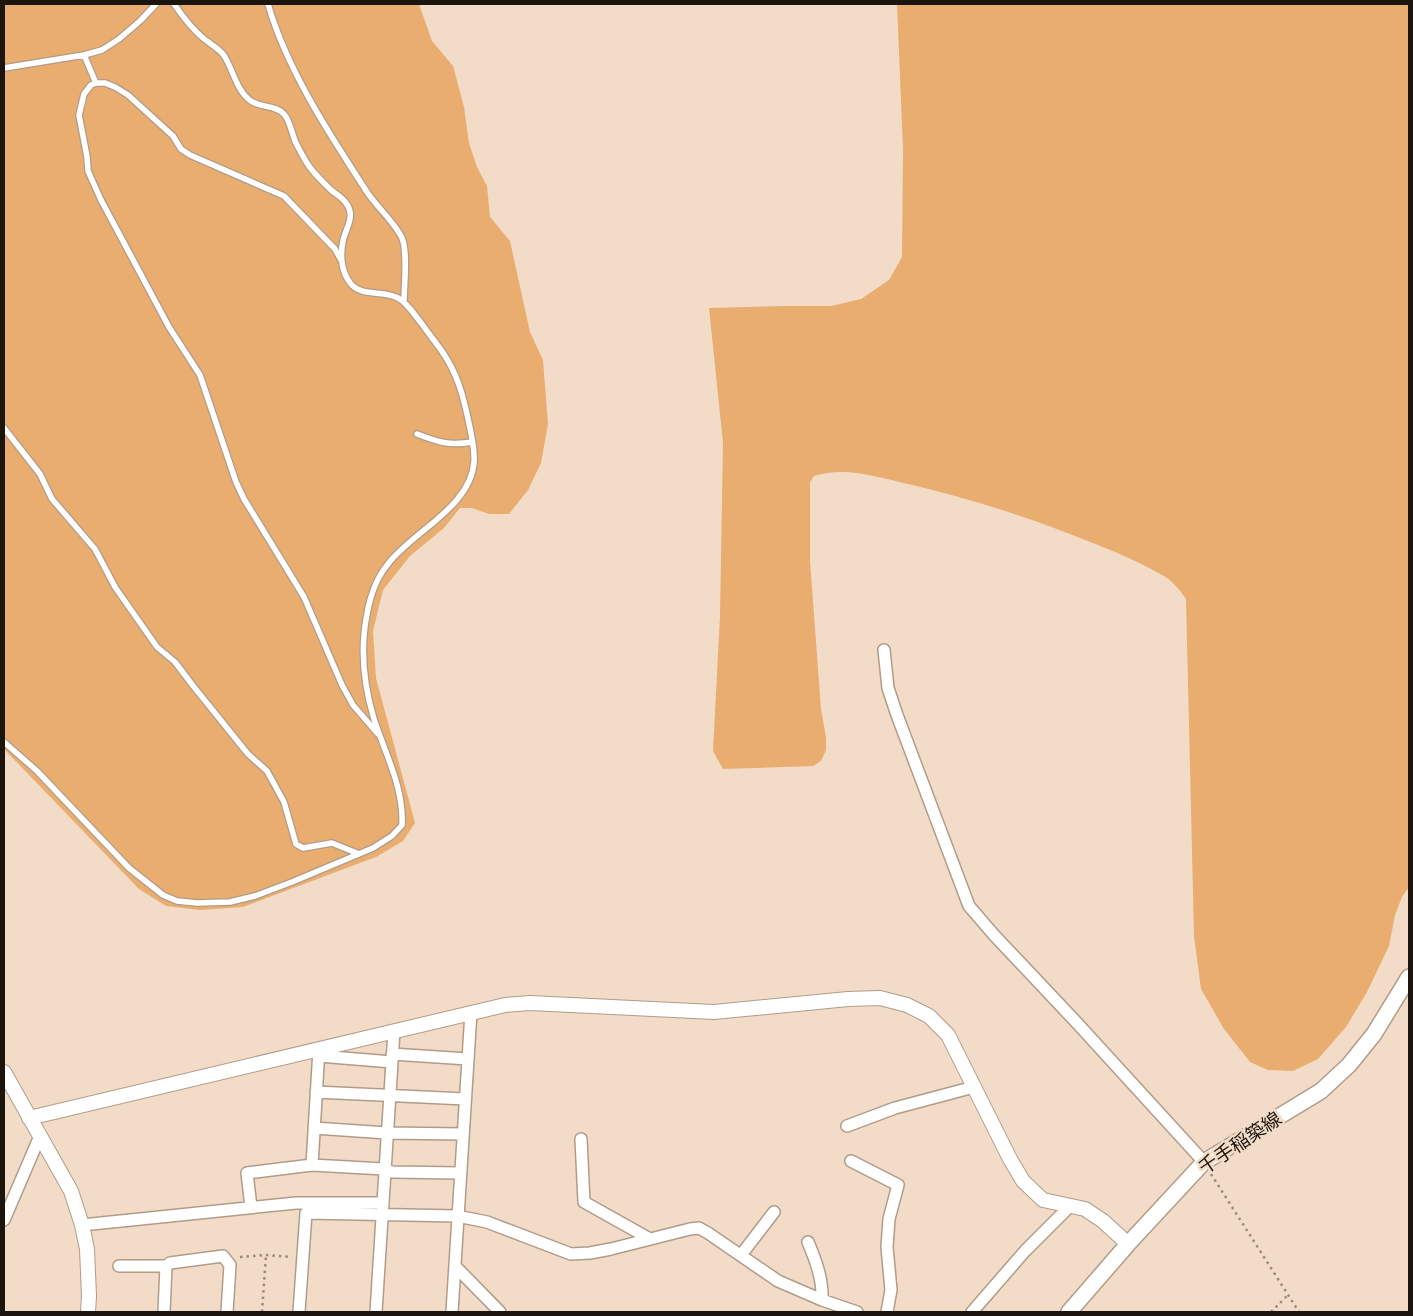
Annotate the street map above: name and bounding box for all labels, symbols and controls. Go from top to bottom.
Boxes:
street label: 千手稲築線 [1193,1105,1287,1181]

